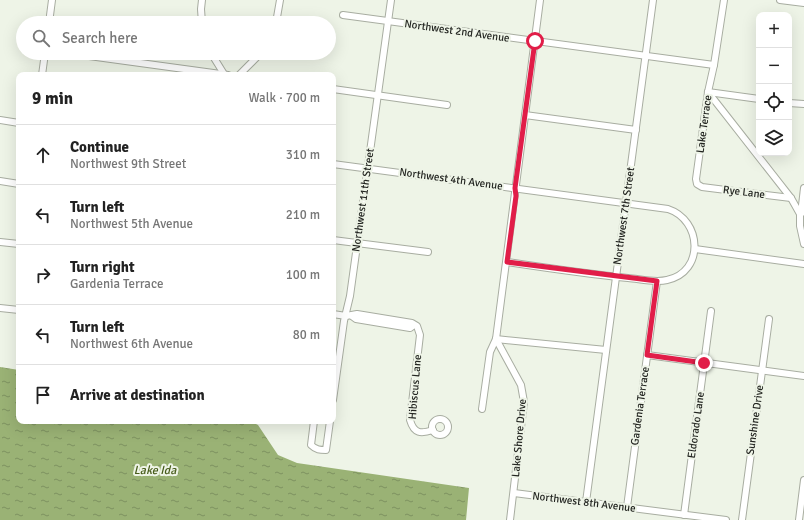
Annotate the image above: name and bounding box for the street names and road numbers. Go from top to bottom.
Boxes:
street label: Northwest 2nd Avenue [404,17,510,45]
street label: Lake Terrace [693,94,715,154]
street label: Northwest 11th Street [349,147,377,253]
street label: Northwest 4th Avenue [399,165,503,193]
street label: Northwest 7th Street [611,166,637,266]
street label: Rye Lane [722,183,766,201]
street label: Hibiscus Lane [406,354,424,420]
street label: Gardenia Terrace [628,366,652,446]
street label: Sunshine Drive [744,384,766,456]
street label: Eldorado Lane [685,391,707,459]
street label: Lake Shore Drive [509,398,529,478]
street label: Northwest 8th Avenue [532,489,636,515]

